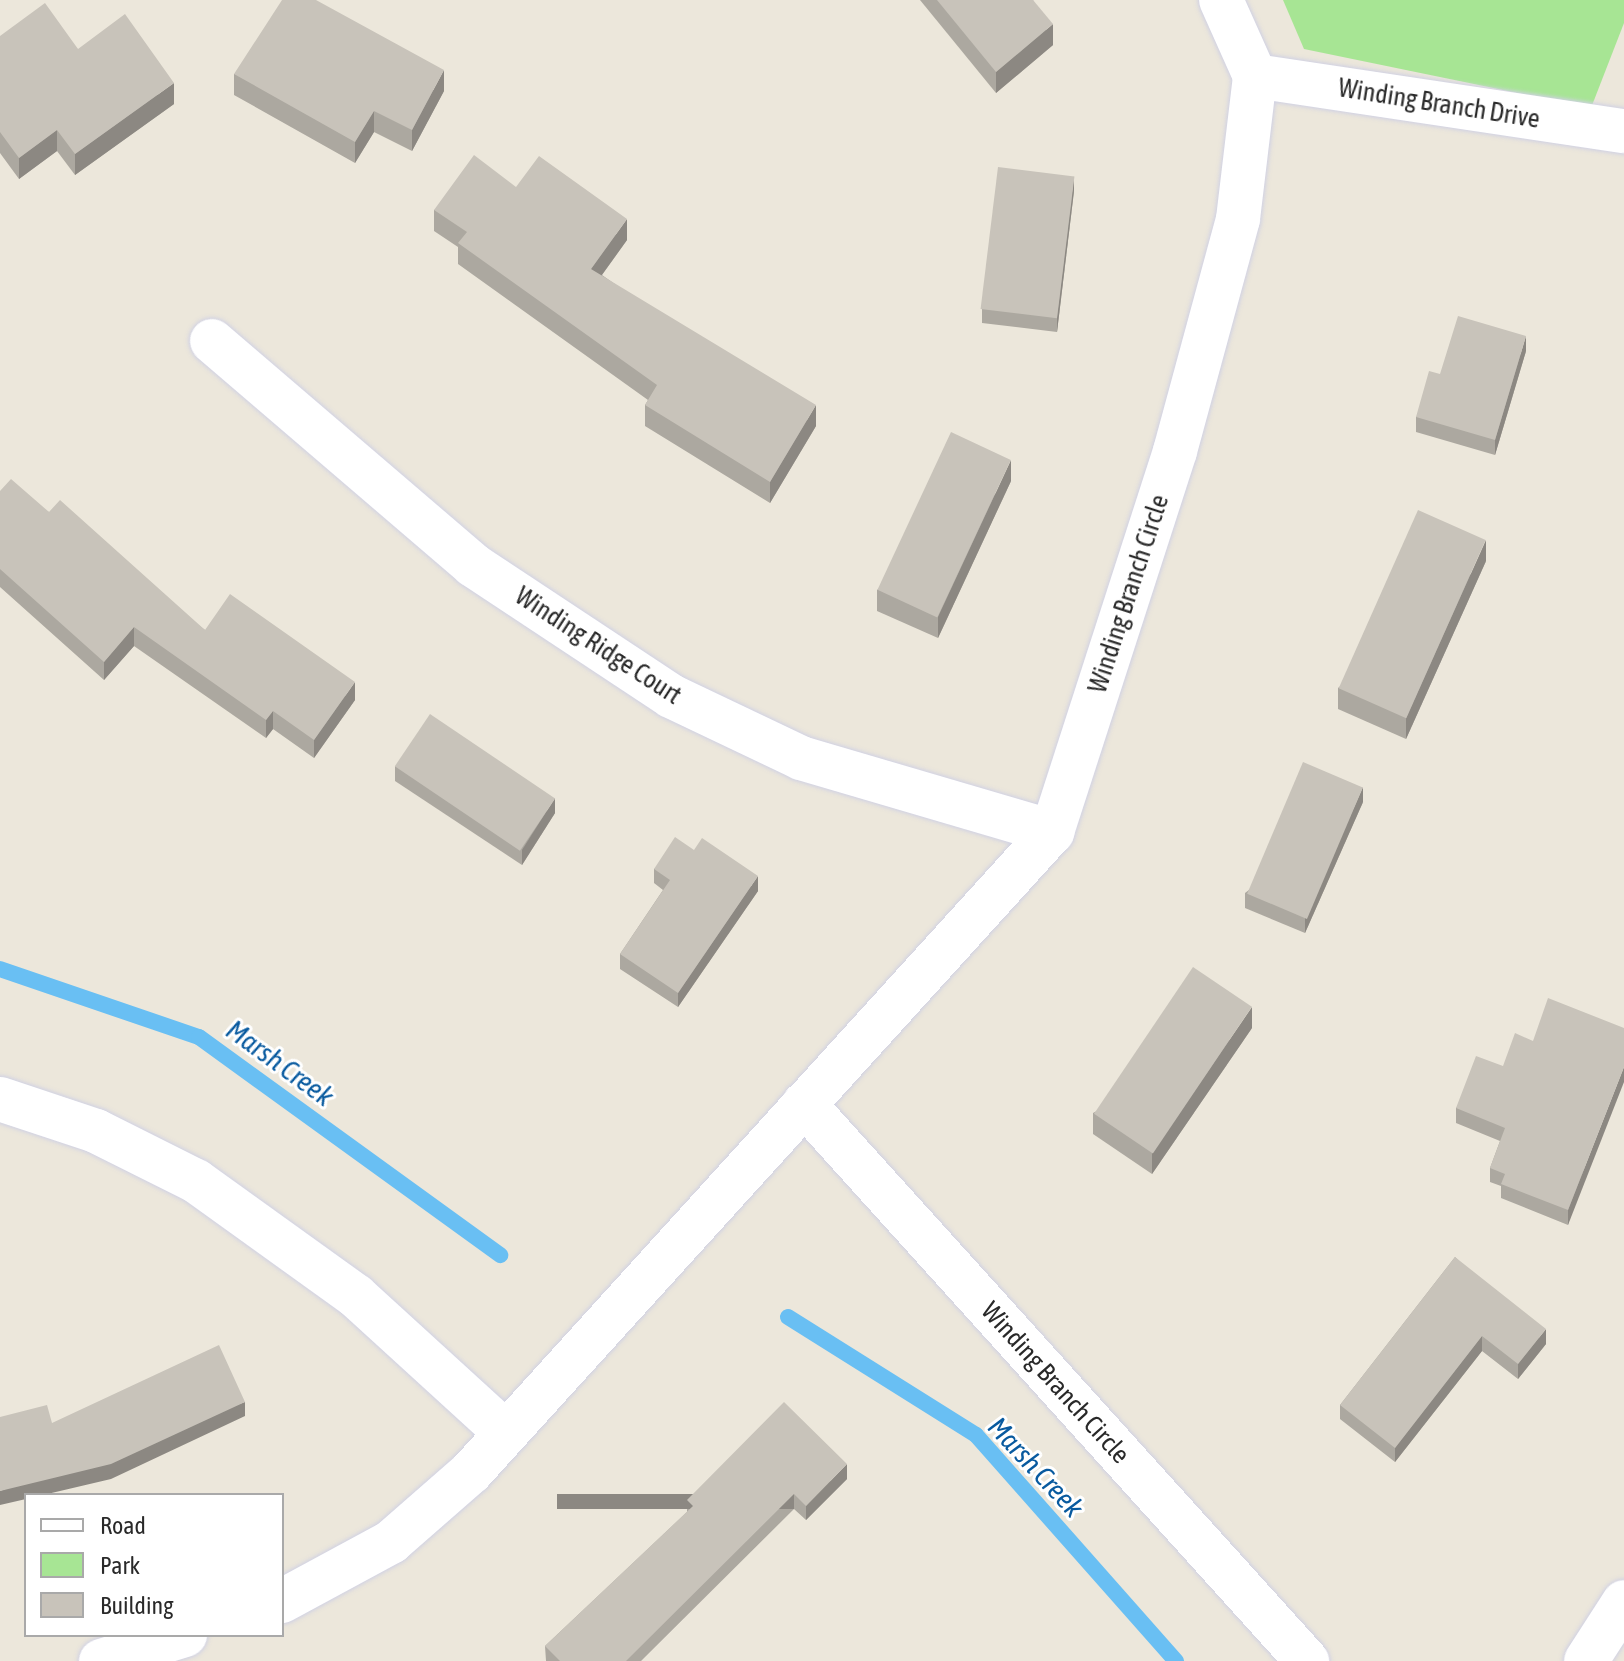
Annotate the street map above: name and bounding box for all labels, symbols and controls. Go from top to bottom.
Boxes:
street label: Winding Branch Drive [1336,73,1542,135]
street label: Winding Branch Circle [1082,491,1176,697]
street label: Winding Ridge Court [509,581,687,711]
water label: Marsh Creek [220,1013,340,1113]
street label: Winding Branch Circle [974,1296,1136,1470]
water label: Marsh Creek [981,1410,1091,1524]
legend [24,1493,284,1637]
text: Road [100,1512,146,1539]
text: Park [100,1552,140,1579]
text: Building [100,1592,173,1619]

